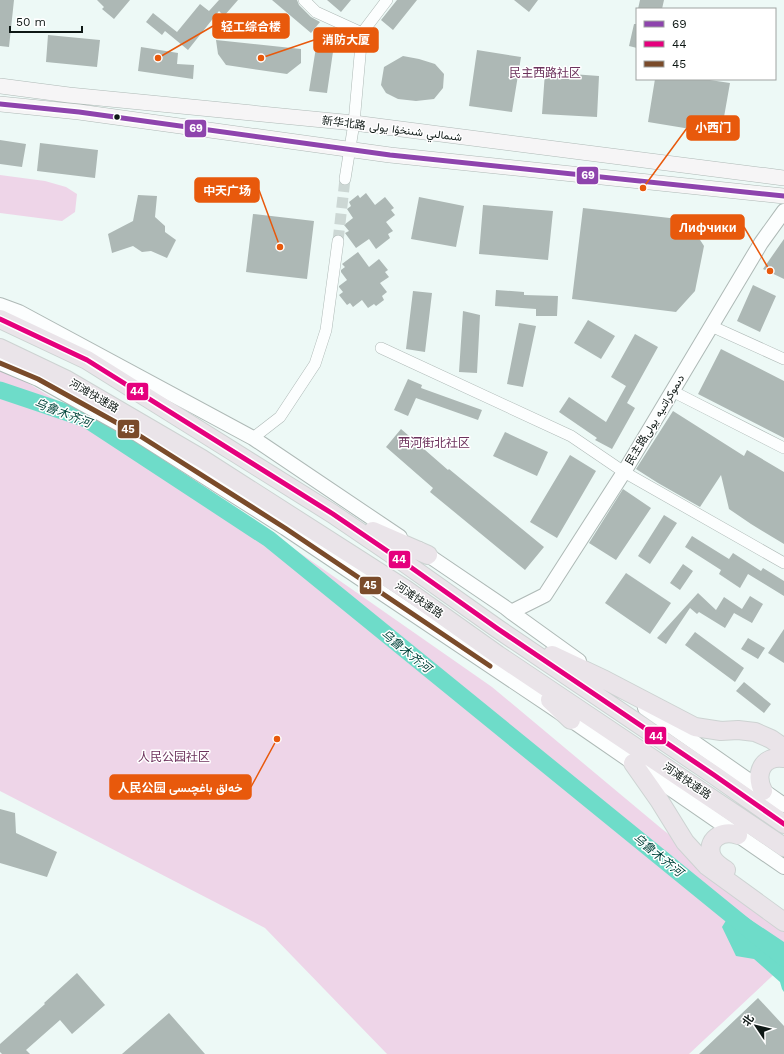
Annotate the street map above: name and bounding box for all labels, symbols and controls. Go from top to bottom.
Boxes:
scale bar [10,8,82,34]
legend [636,8,776,80]
callout: 轻工综合楼 [213,14,289,38]
text: 50 m [16,15,46,29]
text: 69 [672,17,687,31]
text: 轻工综合楼 [221,20,281,34]
callout: 消防大厦 [314,28,378,52]
text: 消防大厦 [322,33,370,47]
text: 44 [672,37,687,51]
text: 45 [672,57,686,71]
district label: 民主西路社区 [509,66,581,80]
unlabelled marker [112,112,122,122]
street label: 新华北路 شىمالىي شىنخۇا يولى [321,114,463,147]
callout: 小西门 [687,116,739,140]
line badge: 69 [184,119,207,138]
text: 小西门 [695,121,731,135]
text: 69 [189,122,203,135]
line badge: 69 [576,166,599,185]
text: 69 [581,169,595,182]
callout: 中天广场 [195,178,259,202]
text: 中天广场 [203,184,251,198]
callout: Лифчики [671,215,744,239]
text: Лифчики [678,221,737,235]
street label: 民主路دىموكراتىيە يولى [623,372,687,468]
street label: 河滩快速路 [67,377,121,415]
line badge: 44 [126,382,149,401]
text: 44 [130,385,144,398]
water label: 乌鲁木齐河 [32,396,95,431]
line badge: 45 [117,419,140,439]
text: 45 [121,423,135,436]
district label: 西河街北社区 [398,436,470,450]
line badge: 44 [388,550,411,569]
text: 44 [392,553,406,566]
line badge: 45 [359,576,382,595]
text: 45 [363,579,377,592]
street label: 河滩快速路 [393,579,445,621]
water label: 乌鲁木齐河 [378,627,435,677]
line badge: 44 [644,726,667,745]
text: 44 [649,730,663,743]
district label: 人民公园社区 [138,750,210,764]
street label: 河滩快速路 [661,760,713,802]
callout: 人民公园 خەلق باغچىسى [110,775,251,799]
text: 人民公园 خەلق باغچىسى [118,781,242,796]
water label: 乌鲁木齐河 [630,831,687,881]
north arrow [736,1006,776,1046]
text: 北 [740,1012,757,1029]

